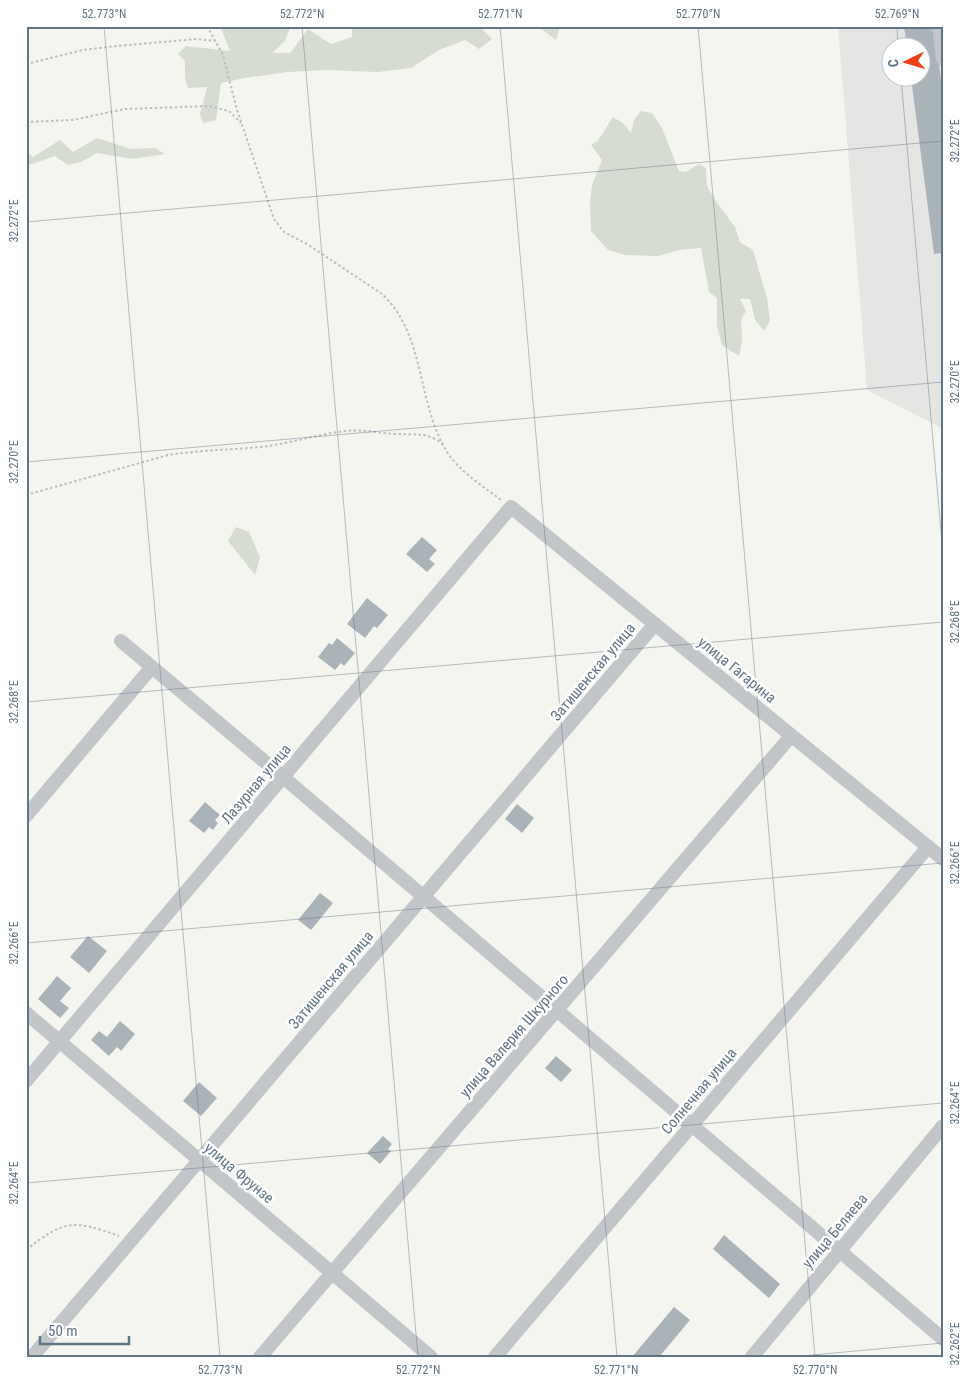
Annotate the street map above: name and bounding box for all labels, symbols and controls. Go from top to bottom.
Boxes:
text: 52.773°N [82,7,126,21]
text: 52.772°N [280,7,324,21]
text: 52.771°N [478,7,522,21]
text: 52.770°N [676,7,720,21]
text: 52.769°N [875,7,919,21]
north arrow [882,38,932,88]
text: С [885,58,901,68]
text: 32.272°E [948,119,962,163]
text: 32.272°E [7,199,21,243]
text: 32.270°E [948,360,962,404]
text: 32.270°E [7,440,21,484]
text: 32.268°E [948,600,962,644]
street label: Затишенская улица [547,619,639,725]
street label: улица Гагарина [694,633,780,707]
text: 32.268°E [7,680,21,724]
street label: Лазурная улица [217,740,295,828]
text: 32.266°E [948,841,962,885]
text: 32.266°E [7,921,21,965]
street label: Затишенская улица [285,927,377,1033]
street label: улица Валерия Шкурного [456,971,572,1101]
street label: Солнечная улица [658,1044,740,1138]
text: 32.264°E [948,1081,962,1125]
street label: улица Фрунзе [201,1139,277,1207]
text: 32.264°E [7,1161,21,1205]
street label: улица Беляева [799,1190,871,1272]
scale bar [40,1313,129,1345]
text: 50 m [48,1322,78,1340]
text: 32.262°E [948,1322,962,1366]
text: 52.773°N [198,1363,242,1377]
text: 52.772°N [396,1363,440,1377]
text: 52.771°N [594,1363,638,1377]
text: 52.770°N [793,1363,837,1377]

